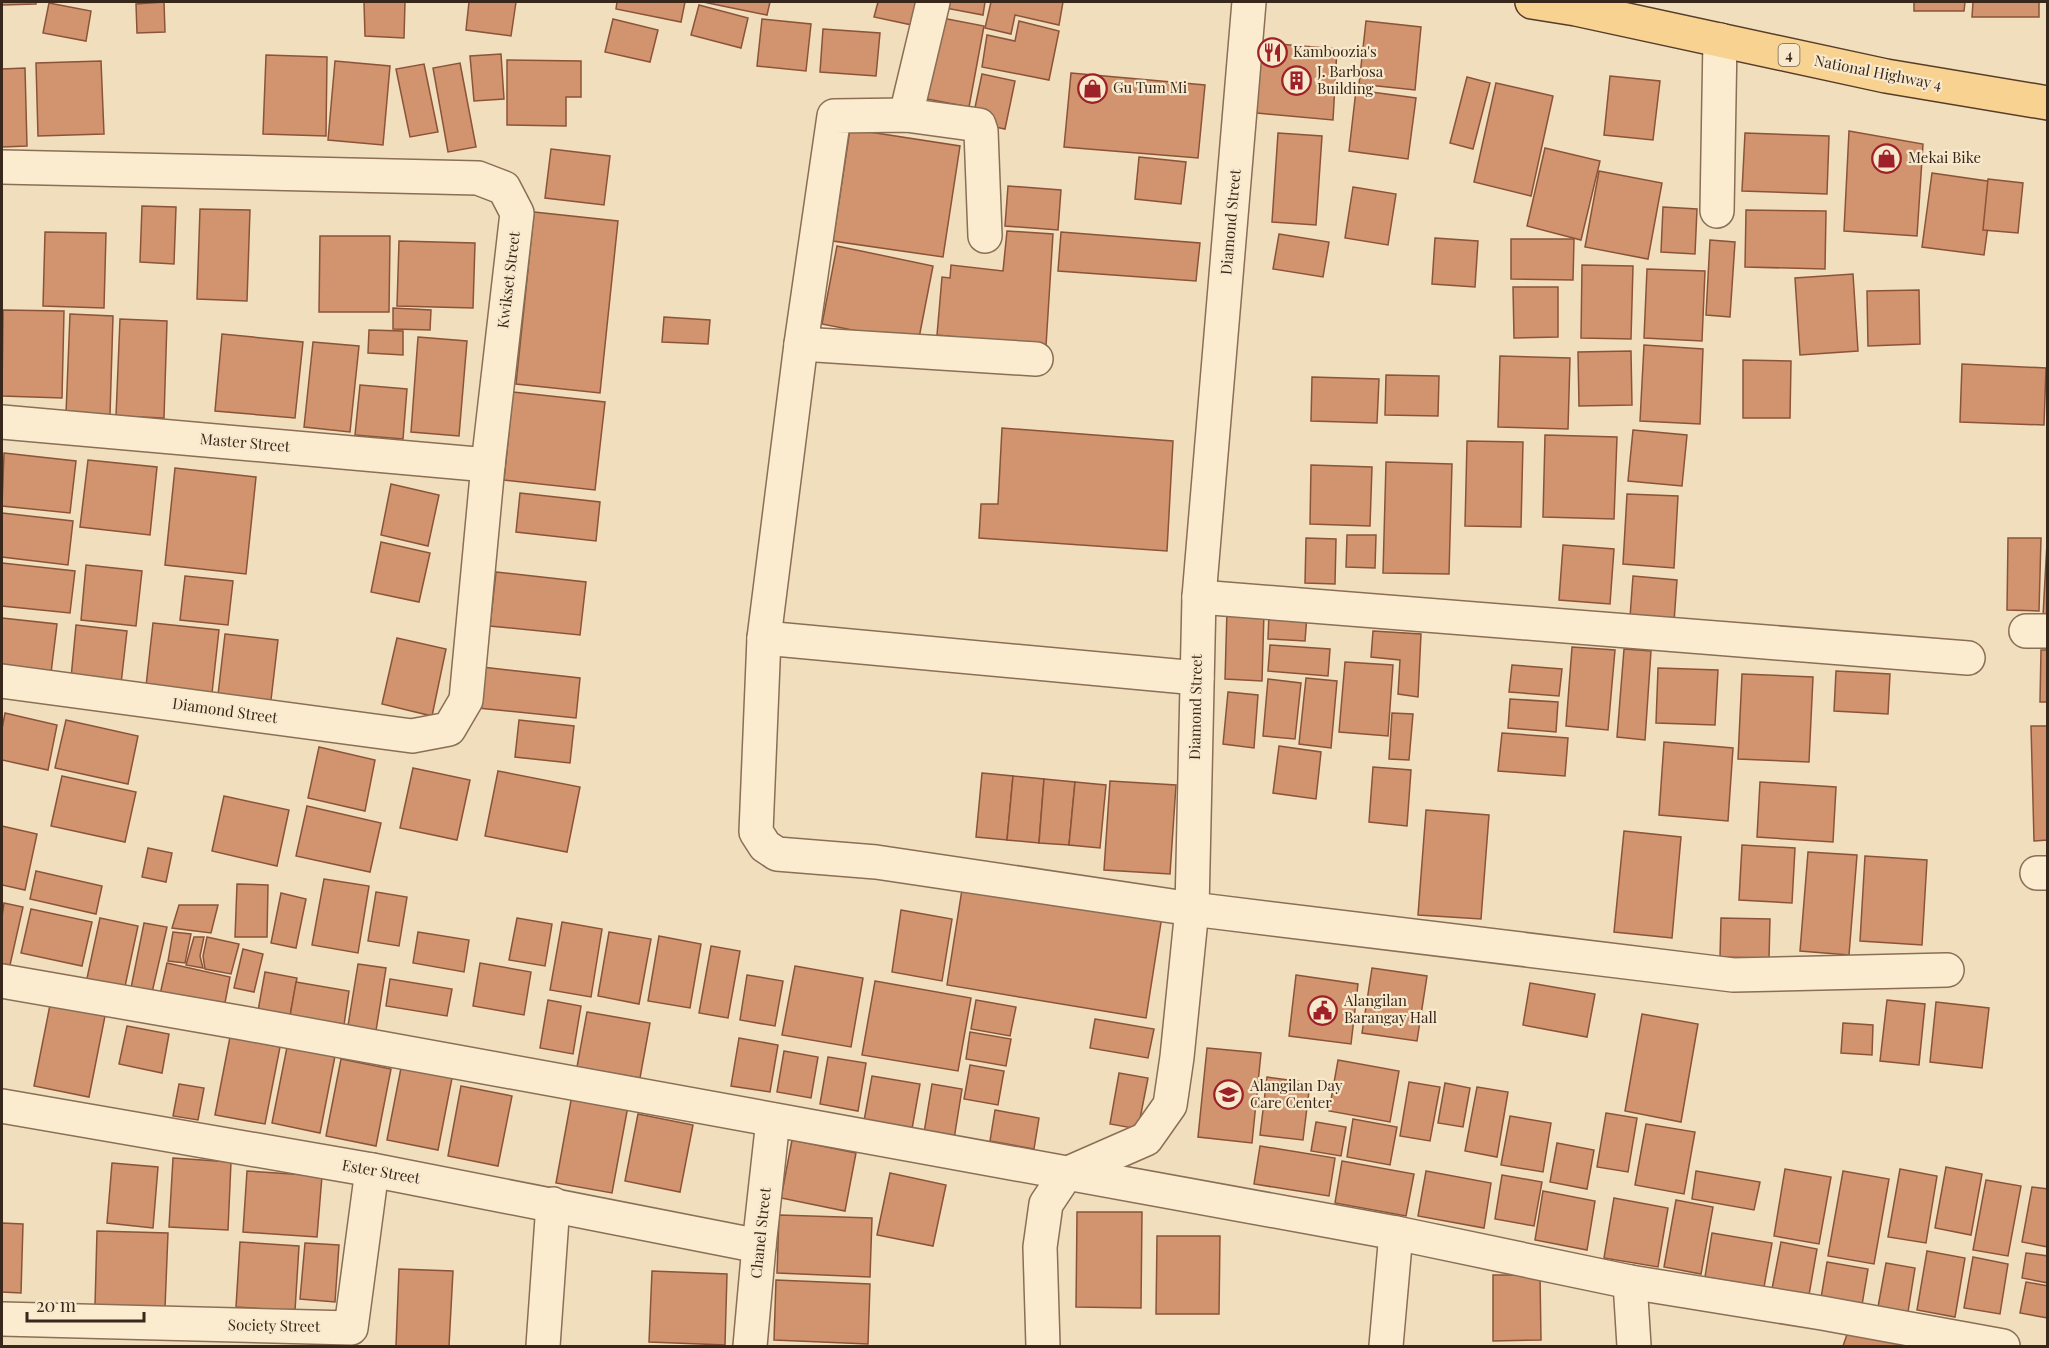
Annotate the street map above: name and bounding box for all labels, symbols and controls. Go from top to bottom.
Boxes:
restaurant icon: Kamboozia's [1256,36,1288,68]
place label: Kamboozia's [1293,41,1377,61]
road number: 4 [1778,44,1800,66]
street label: National Highway 4 [1813,50,1944,94]
place label: J. Barbosa Building [1316,61,1384,98]
building icon: J. Barbosa Building [1280,65,1312,97]
shop icon: Gu Tum Mi [1076,72,1108,104]
place label: Gu Tum Mi [1113,77,1188,97]
shop icon: Mekai Bike [1871,142,1903,174]
place label: Mekai Bike [1908,147,1981,167]
street label: Diamond Street [1215,168,1245,276]
street label: Kwikset Street [492,230,524,329]
street label: Master Street [199,428,292,456]
street label: Diamond Street [1184,653,1206,760]
street label: Diamond Street [171,693,280,727]
place label: Alangilan Barangay Hall [1343,990,1437,1027]
public building icon: Alangilan Barangay Hall [1307,994,1339,1026]
place label: Alangilan Day Care Center [1249,1075,1343,1112]
school or university icon: Alangilan Day Care Center [1213,1079,1245,1111]
street label: Ester Street [340,1154,423,1188]
street label: Chanel Street [745,1186,775,1279]
scale bar [27,1285,144,1323]
text: 20 m [36,1293,76,1317]
street label: Society Street [228,1314,321,1336]

